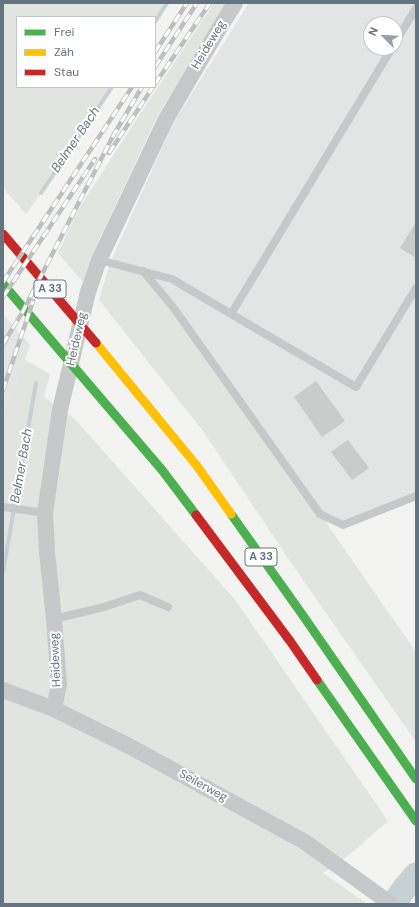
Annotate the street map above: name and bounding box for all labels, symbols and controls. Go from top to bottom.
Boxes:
legend [16,16,156,88]
north arrow [363,16,403,56]
street label: Heideweg [189,18,229,72]
text: Frei [54,24,74,40]
text: N [365,25,381,38]
text: Zäh [54,44,74,60]
text: Stau [54,64,79,80]
water label: Belmer Bach [48,104,104,176]
road number: A 33 [34,280,66,298]
street label: Heideweg [64,311,90,367]
water label: Belmer Bach [8,427,36,505]
road number: A 33 [245,548,277,566]
street label: Heideweg [47,632,65,688]
street label: Seilerweg [176,767,230,805]

